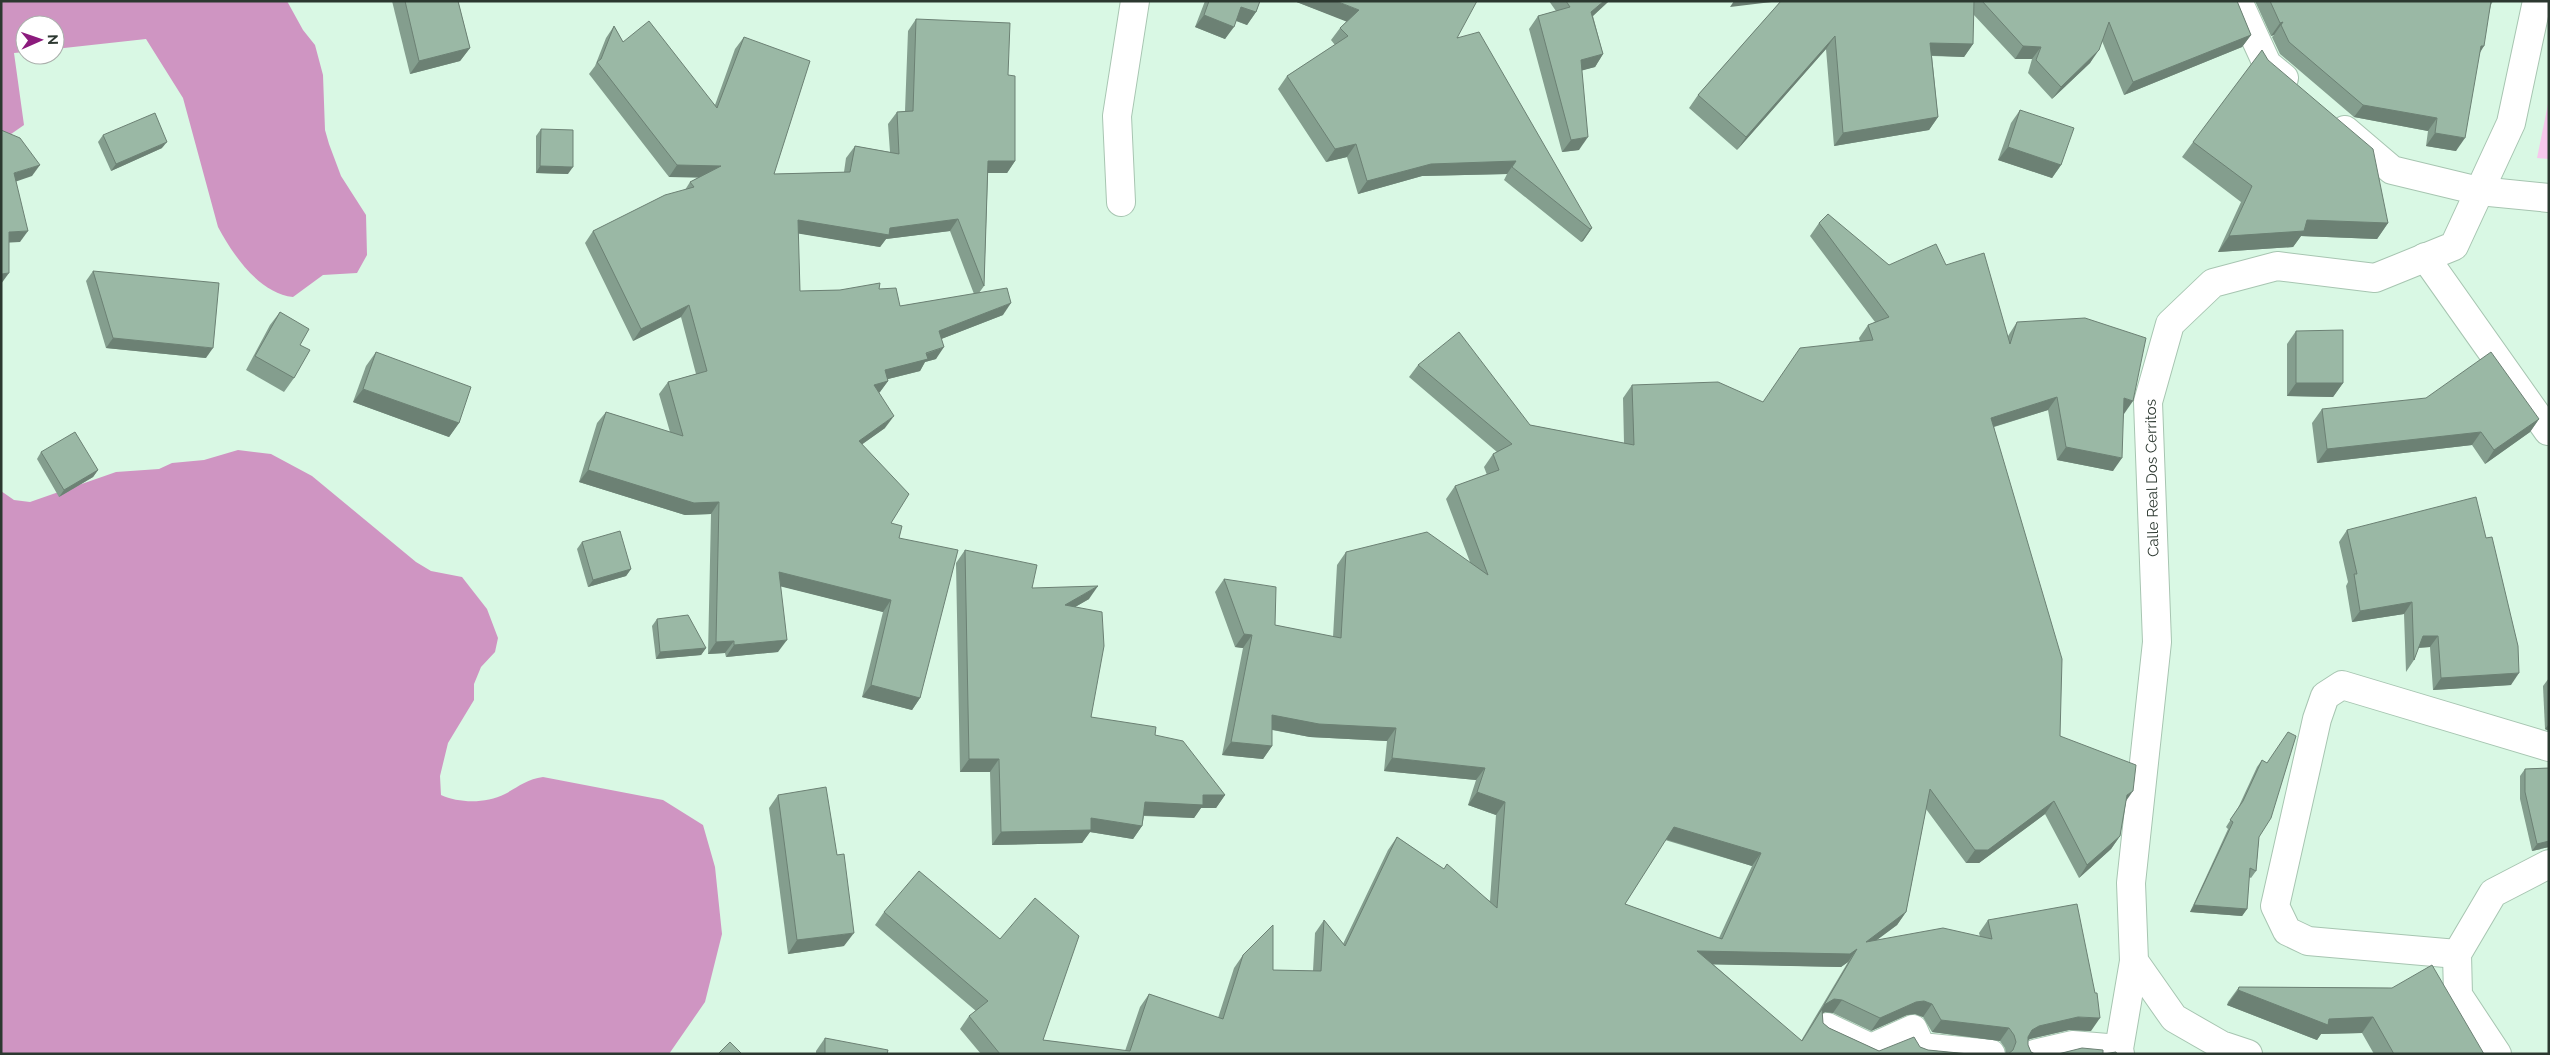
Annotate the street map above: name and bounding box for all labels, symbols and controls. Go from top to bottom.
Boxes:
north arrow [15,15,65,65]
text: N [45,34,61,45]
street label: Calle Real Dos Cerritos [2142,399,2162,557]

